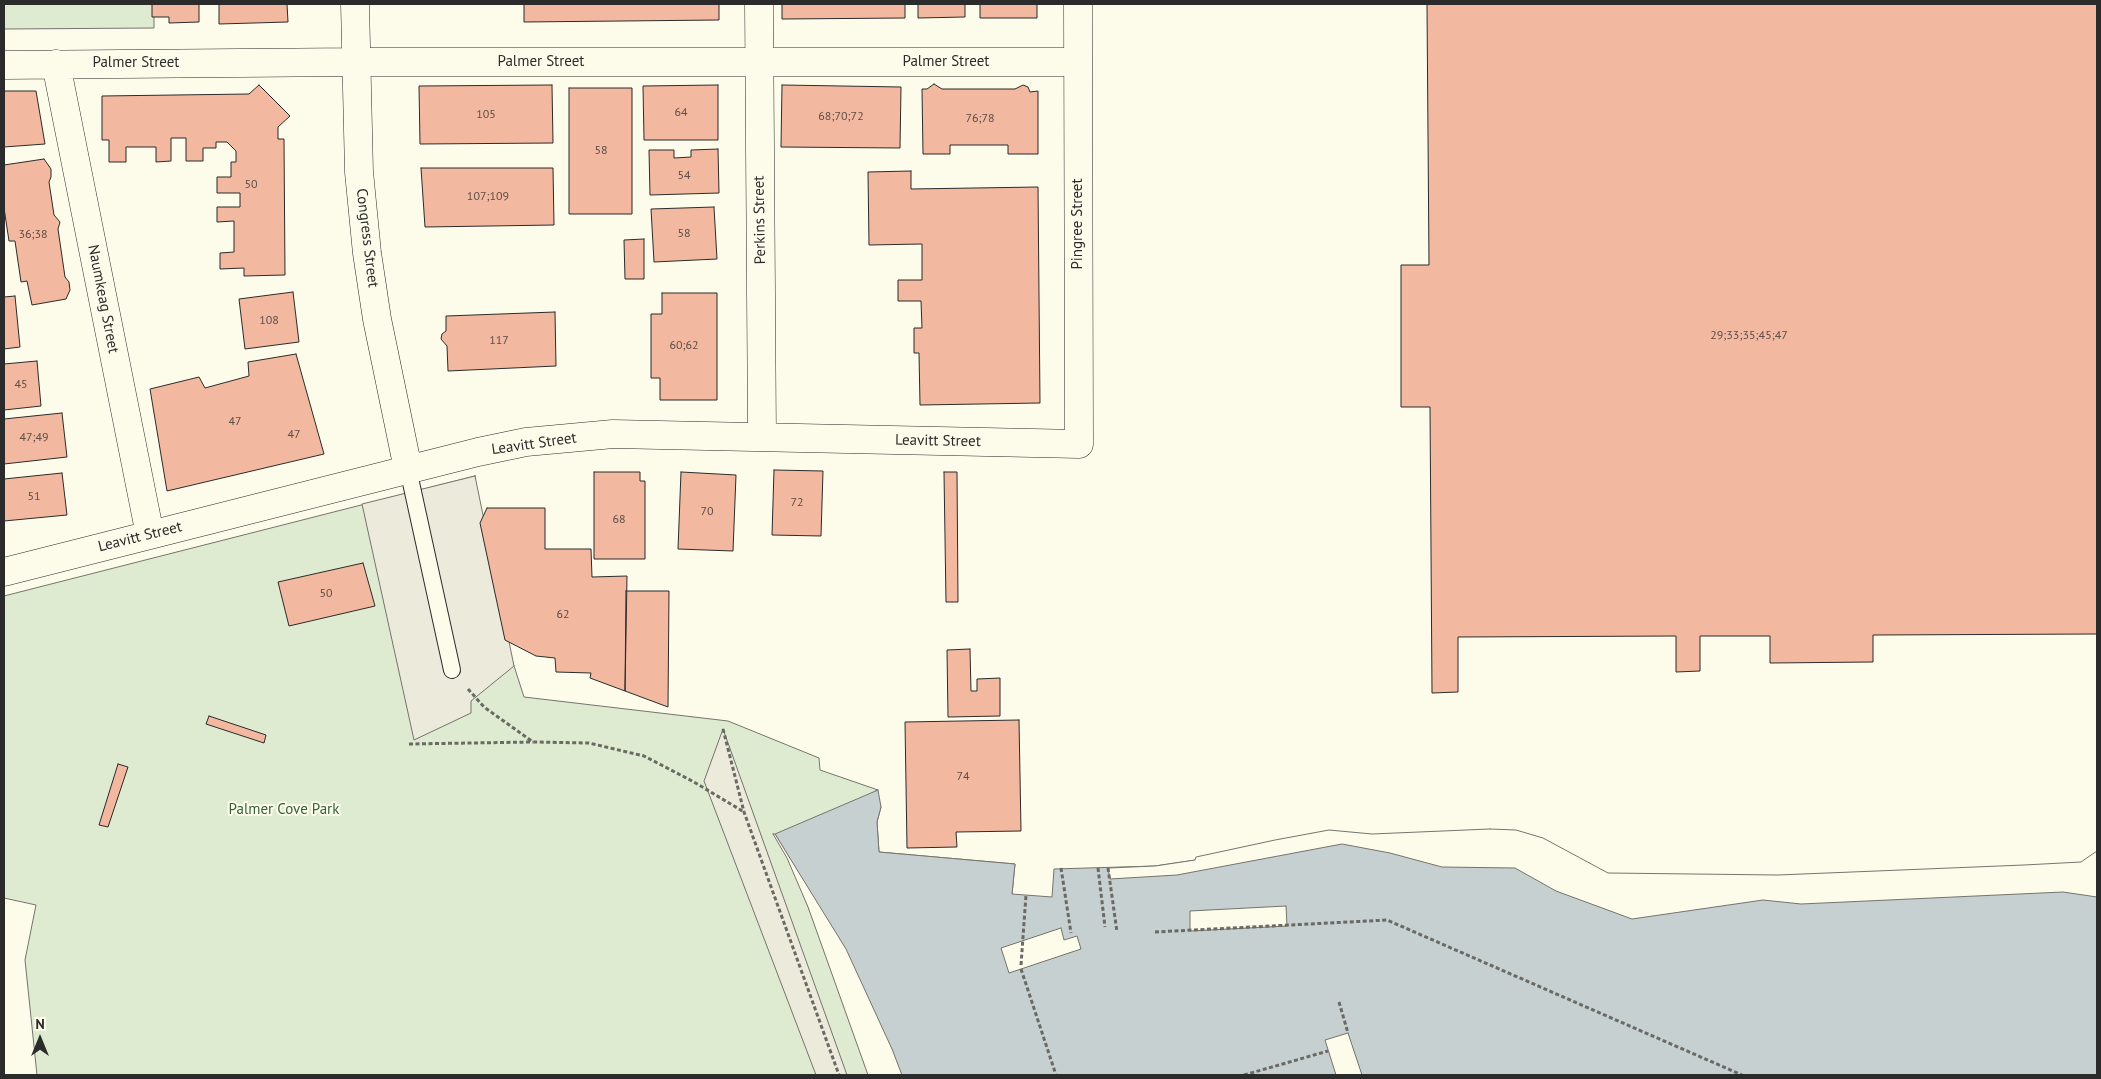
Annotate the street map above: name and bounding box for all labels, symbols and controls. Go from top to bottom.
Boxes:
street label: Palmer Street [498,53,584,71]
street label: Palmer Street [903,53,989,71]
street label: Palmer Street [93,54,179,72]
house number: 64 [674,106,688,120]
house number: 105 [476,108,496,122]
house number: 68;70;72 [818,110,864,124]
house number: 76;78 [965,112,995,126]
house number: 58 [594,144,608,158]
house number: 54 [677,169,691,183]
street label: Perkins Street [750,176,770,264]
house number: 50 [244,178,258,192]
street label: Pingree Street [1069,178,1087,270]
street label: Congress Street [352,187,382,289]
house number: 107;109 [467,190,509,204]
house number: 58 [677,227,691,241]
house number: 36;38 [18,228,48,242]
street label: Naumkeag Street [84,243,122,355]
house number: 108 [259,314,279,328]
house number: 29;33;35;45;47 [1710,329,1788,343]
house number: 117 [489,334,509,348]
house number: 60;62 [669,339,699,353]
house number: 45 [14,378,28,392]
house number: 47 [228,415,242,429]
house number: 47 [287,428,301,442]
street label: Leavitt Street [490,429,578,459]
house number: 47;49 [19,431,49,445]
street label: Leavitt Street [895,431,981,451]
house number: 51 [27,490,41,504]
house number: 72 [790,496,804,510]
house number: 70 [700,505,714,519]
house number: 68 [612,513,626,527]
street label: Leavitt Street [96,518,184,556]
house number: 50 [319,587,333,601]
house number: 62 [556,608,570,622]
house number: 74 [956,770,970,784]
park label: Palmer Cove Park [229,801,339,819]
north arrow [15,1014,65,1064]
text: N [35,1015,45,1033]

